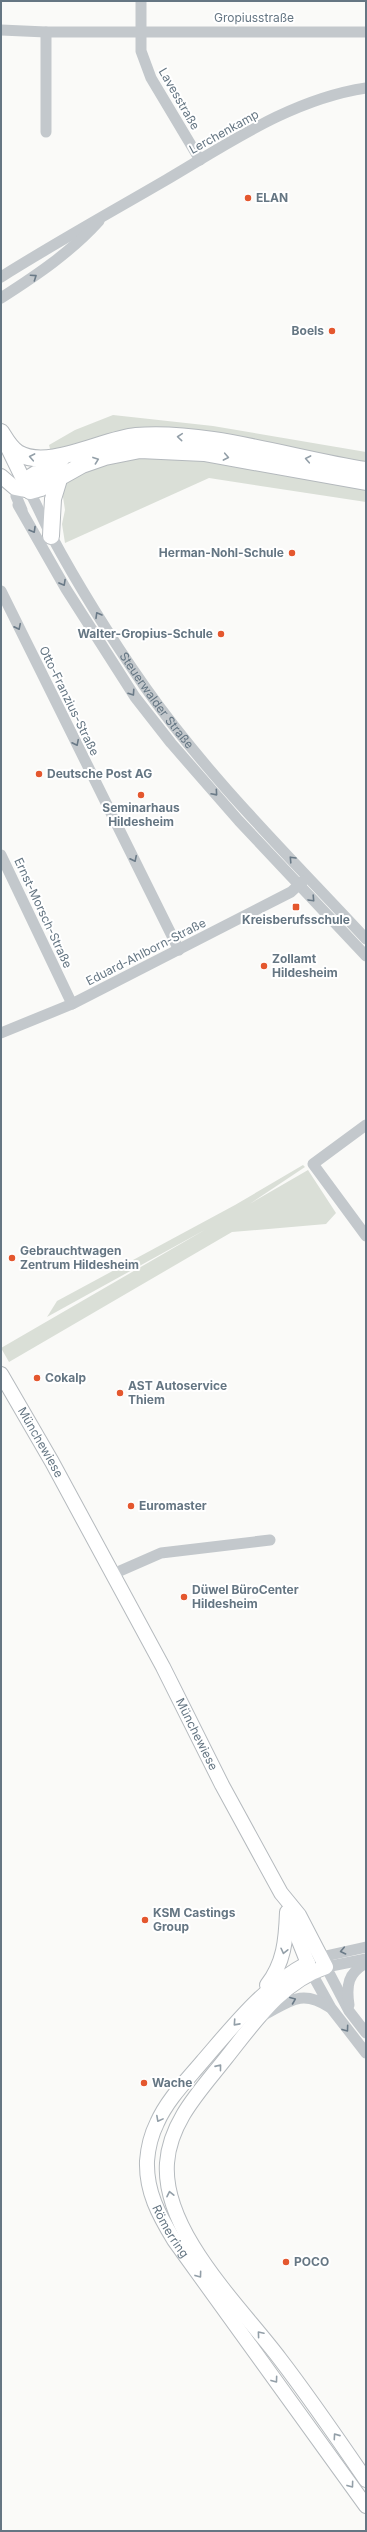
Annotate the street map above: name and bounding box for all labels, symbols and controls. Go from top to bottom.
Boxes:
street label: Gropiusstraße [214,10,294,25]
street label: Lavesstraße [156,65,203,132]
street label: Lerchenkamp [186,106,261,157]
place label: ELAN [256,190,288,205]
marker: ELAN [243,193,253,203]
one-way arrow [30,274,37,282]
place label: Boels [292,323,324,338]
marker: Boels [327,326,337,336]
one-way arrow [177,432,183,441]
one-way arrow [29,453,35,462]
one-way arrow [223,453,230,461]
one-way arrow [305,456,311,464]
one-way arrow [92,457,99,465]
one-way arrow [28,526,35,533]
place label: Herman-Nohl-Schule [159,545,284,560]
marker: Herman-Nohl-Schule [287,548,297,558]
one-way arrow [58,579,65,586]
one-way arrow [95,612,102,619]
one-way arrow [13,622,21,630]
place label: Walter-Gropius-Schule [78,626,213,641]
marker: Walter-Gropius-Schule [216,629,226,639]
street label: Otto-Franzius-Straße [36,643,103,758]
street label: Steuerwalder Straße [116,649,197,752]
one-way arrow [127,689,135,696]
one-way arrow [71,739,79,746]
place label: Deutsche Post AG [47,766,152,781]
marker: Deutsche Post AG [34,769,44,779]
one-way arrow [210,788,217,796]
marker: Seminarhaus Hildesheim [136,790,146,800]
place label: Seminarhaus Hildesheim [102,800,180,829]
street label: Ernst-Morsch-Straße [11,855,76,970]
one-way arrow [129,855,137,863]
one-way arrow [289,856,296,864]
one-way arrow [307,894,315,902]
marker: Kreisberufsschule [291,902,301,912]
place label: Kreisberufsschule [242,912,350,927]
street label: Eduard-Ahlborn-Straße [83,915,208,988]
place label: Zollamt Hildesheim [272,951,338,980]
marker: Zollamt Hildesheim [259,961,269,971]
place label: Gebrauchtwagen Zentrum Hildesheim [20,1243,139,1272]
marker: Gebrauchtwagen Zentrum Hildesheim [7,1253,17,1263]
place label: Cokalp [45,1370,86,1385]
marker: Cokalp [32,1373,42,1383]
place label: AST Autoservice Thiem [128,1378,227,1407]
marker: AST Autoservice Thiem [115,1388,125,1398]
street label: Münchewiese [15,1404,67,1480]
place label: Euromaster [139,1498,207,1513]
marker: Euromaster [126,1501,136,1511]
place label: Düwel BüroCenter Hildesheim [192,1582,299,1611]
marker: Düwel BüroCenter Hildesheim [179,1592,189,1602]
street label: Münchewiese [173,1695,221,1773]
place label: KSM Castings Group [153,1905,236,1934]
marker: KSM Castings Group [140,1915,150,1925]
one-way arrow [340,1946,346,1954]
one-way arrow [280,1948,288,1954]
one-way arrow [289,1997,296,2005]
one-way arrow [233,2018,240,2026]
one-way arrow [341,2024,348,2031]
one-way arrow [215,2064,222,2071]
place label: Wache [152,2075,192,2090]
marker: Wache [139,2078,149,2088]
one-way arrow [156,2115,164,2122]
one-way arrow [166,2191,174,2197]
street label: Römerring [149,2202,192,2260]
place label: POCO [294,2254,329,2269]
marker: POCO [281,2257,291,2267]
one-way arrow [194,2270,201,2277]
one-way arrow [258,2331,265,2338]
one-way arrow [270,2376,278,2383]
one-way arrow [333,2433,341,2440]
one-way arrow [346,2481,353,2488]

